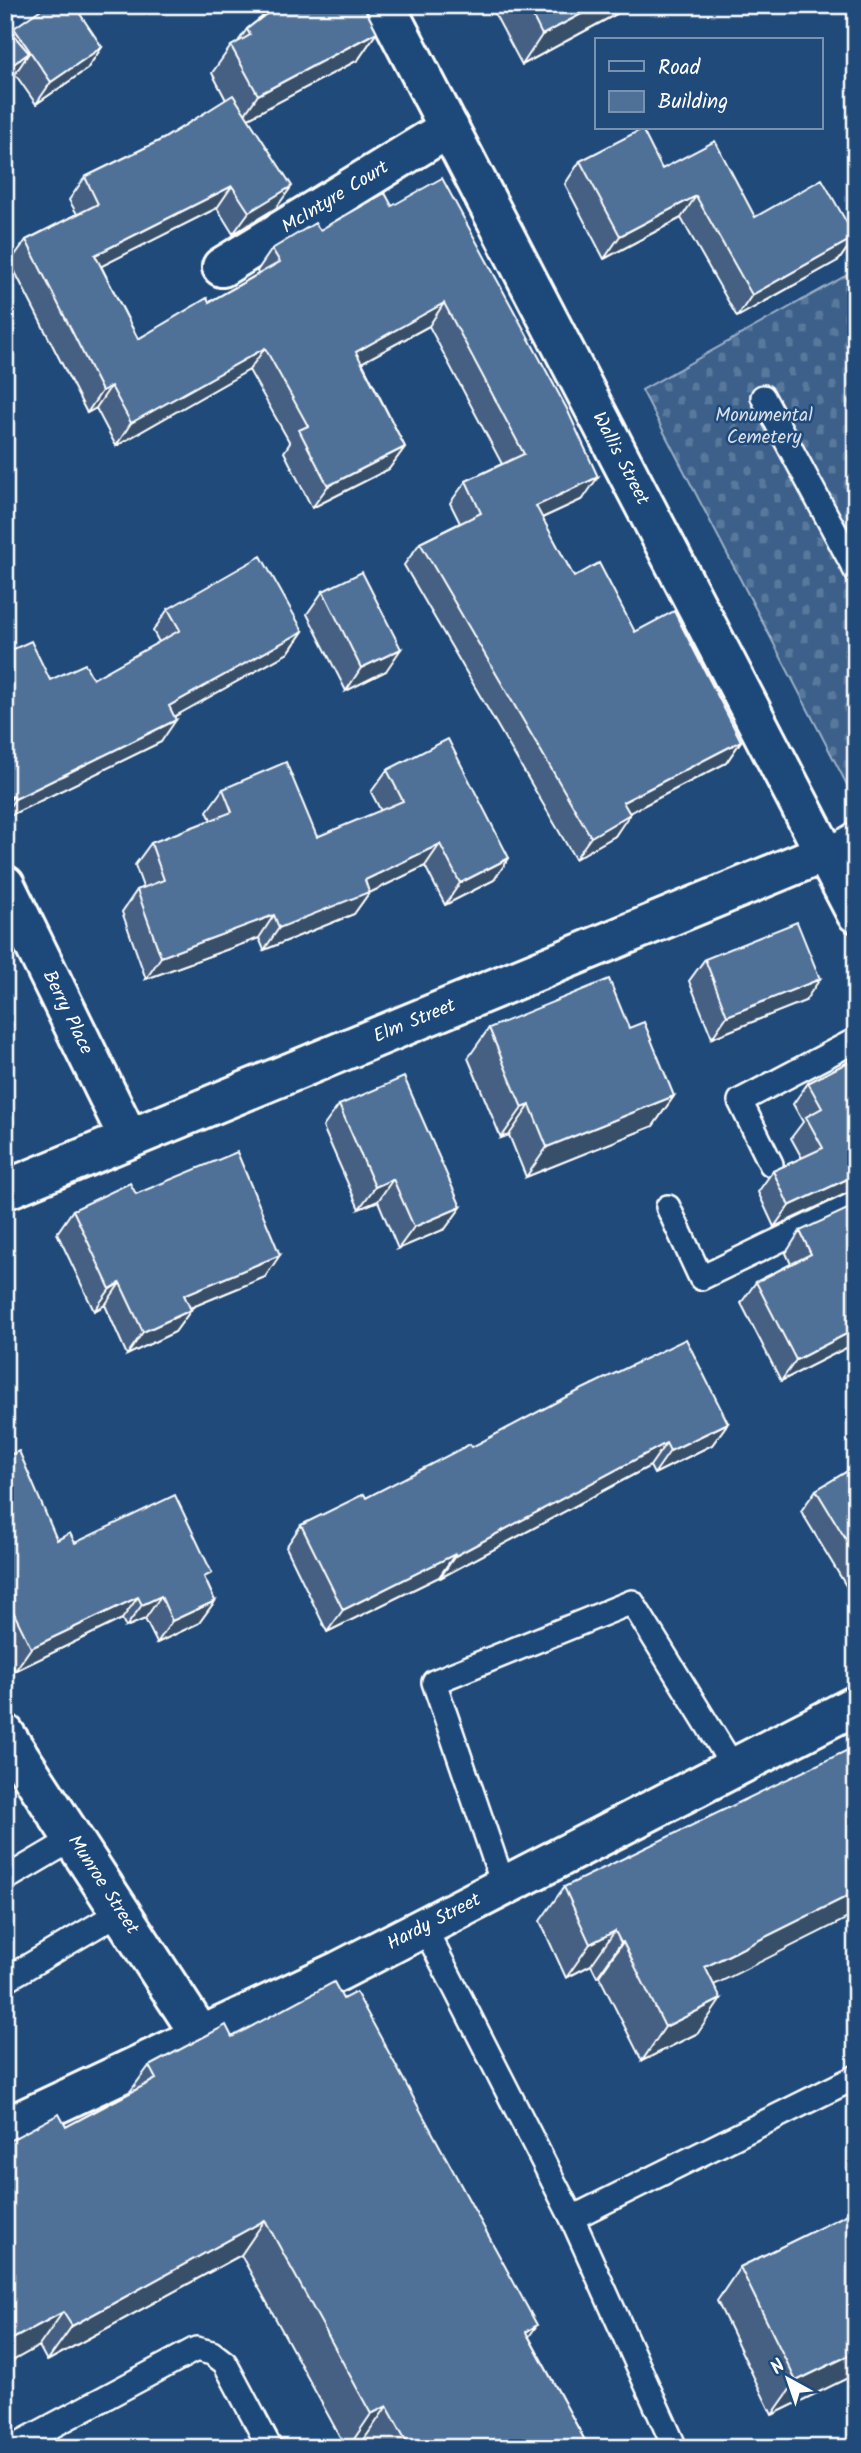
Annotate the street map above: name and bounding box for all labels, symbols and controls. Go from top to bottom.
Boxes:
legend [595,38,822,130]
text: Road [658,52,701,85]
text: Building [658,86,728,119]
street label: McIntyre Court [276,153,395,242]
park label: Monumental Cemetery [715,401,813,453]
street label: Wallis Street [584,407,657,511]
street label: Berry Place [34,965,101,1060]
street label: Elm Street [369,991,461,1052]
street label: Munroe Street [59,1829,147,1941]
street label: Hardy Street [382,1885,487,1959]
north arrow [752,2344,822,2414]
text: N [764,2352,793,2383]

